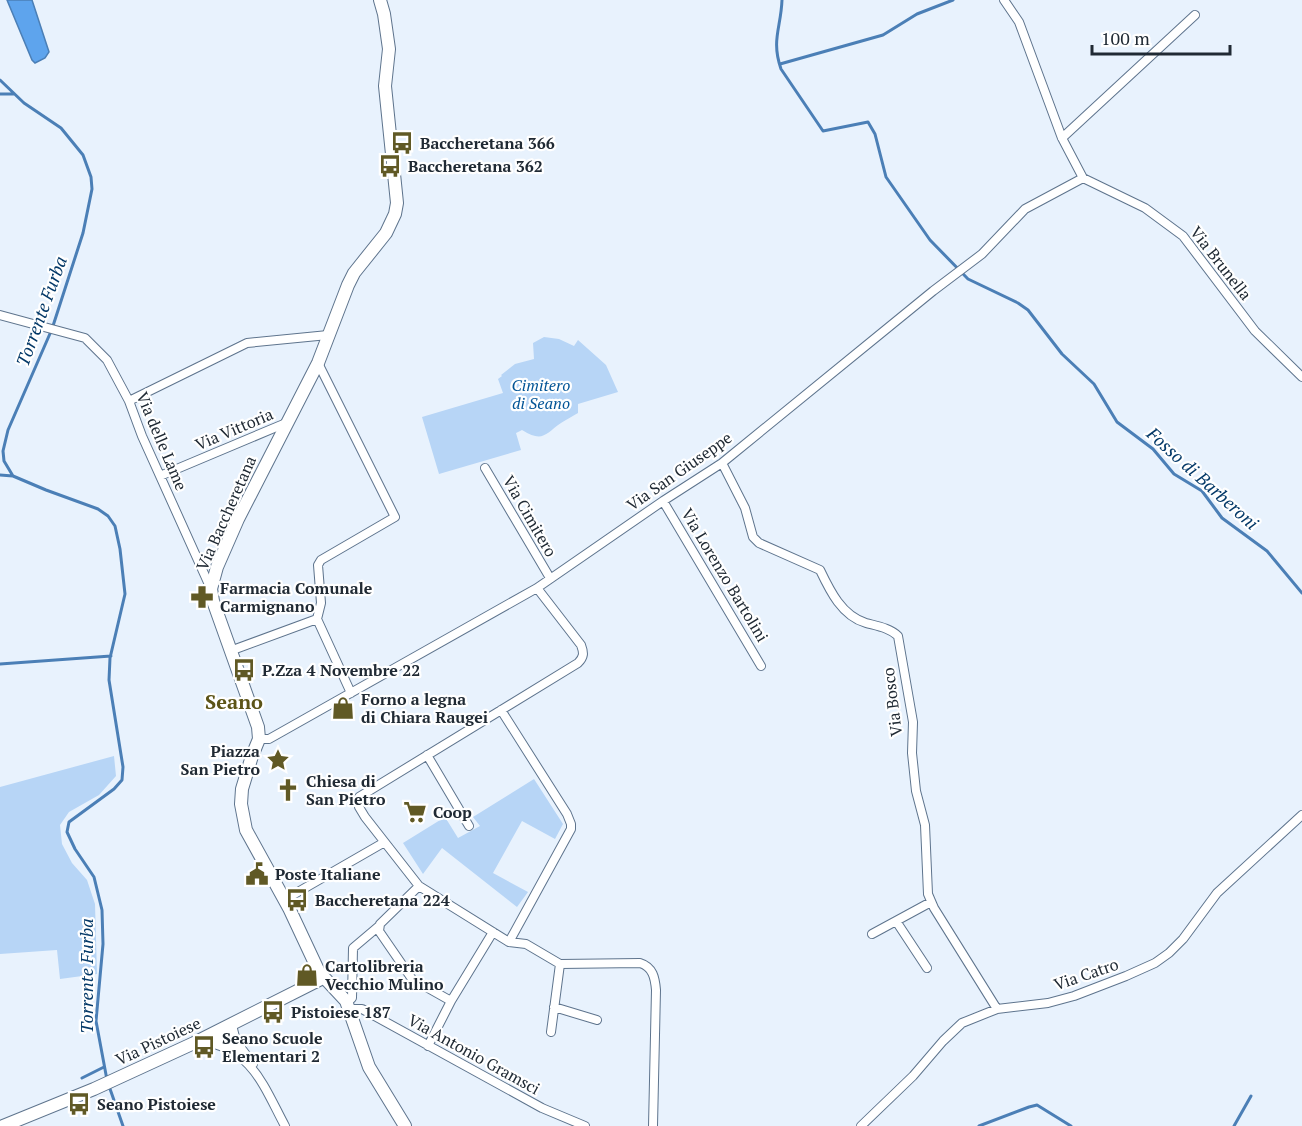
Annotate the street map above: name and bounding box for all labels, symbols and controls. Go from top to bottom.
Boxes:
scale bar [1092,18,1230,56]
text: 100 m [1101,26,1150,50]
bus stop icon: Baccheretana 366 [389,130,415,156]
place label: Baccheretana 366 [420,132,555,154]
bus stop icon: Baccheretana 362 [377,153,403,179]
place label: Baccheretana 362 [408,155,543,177]
street label: Via Brunella [1185,221,1257,305]
water label: Torrente Furba [10,253,72,369]
park label: Cimitero di Seano [512,374,570,414]
street label: Via delle Lame [131,388,193,494]
street label: Via Vittoria [192,403,276,455]
water label: Fosso di Barberoni [1141,421,1264,535]
street label: Via San Giuseppe [622,426,736,516]
street label: Via Baccheretana [191,452,261,574]
street label: Via Cimitero [498,471,562,561]
street label: Via Lorenzo Bartolini [676,504,774,646]
place label: Farmacia Comunale Carmignano [220,577,373,617]
pharmacy icon: Farmacia Comunale Carmignano [189,584,215,610]
bus stop icon: P.Zza 4 Novembre 22 [231,657,257,683]
place label: P.Zza 4 Novembre 22 [262,659,420,681]
street label: Via Bosco [877,666,907,738]
district label: Seano [205,688,263,715]
place label: Forno a legna di Chiara Raugei [361,688,488,728]
shop icon: Forno a legna di Chiara Raugei [330,695,356,721]
place label: Piazza San Pietro [181,740,260,780]
place icon: Piazza San Pietro [265,747,291,773]
place label: Chiesa di San Pietro [306,770,386,810]
church icon: Chiesa di San Pietro [275,777,301,803]
supermarket icon: Coop [402,799,428,825]
place label: Coop [433,801,472,823]
public building icon: Poste Italiane [244,861,270,887]
place label: Poste Italiane [275,863,381,885]
bus stop icon: Baccheretana 224 [284,887,310,913]
place label: Baccheretana 224 [315,889,450,911]
water label: Torrente Furba [74,918,98,1034]
street label: Via Catro [1051,953,1121,995]
place label: Cartolibreria Vecchio Mulino [325,955,444,995]
shop icon: Cartolibreria Vecchio Mulino [294,962,320,988]
bus stop icon: Pistoiese 187 [260,999,286,1025]
place label: Pistoiese 187 [291,1001,391,1023]
street label: Via Antonio Gramsci [404,1009,544,1100]
street label: Via Pistoiese [112,1012,204,1070]
place label: Seano Scuole Elementari 2 [222,1027,323,1067]
bus stop icon: Seano Scuole Elementari 2 [191,1034,217,1060]
bus stop icon: Seano Pistoiese [66,1091,92,1117]
place label: Seano Pistoiese [97,1093,216,1115]

